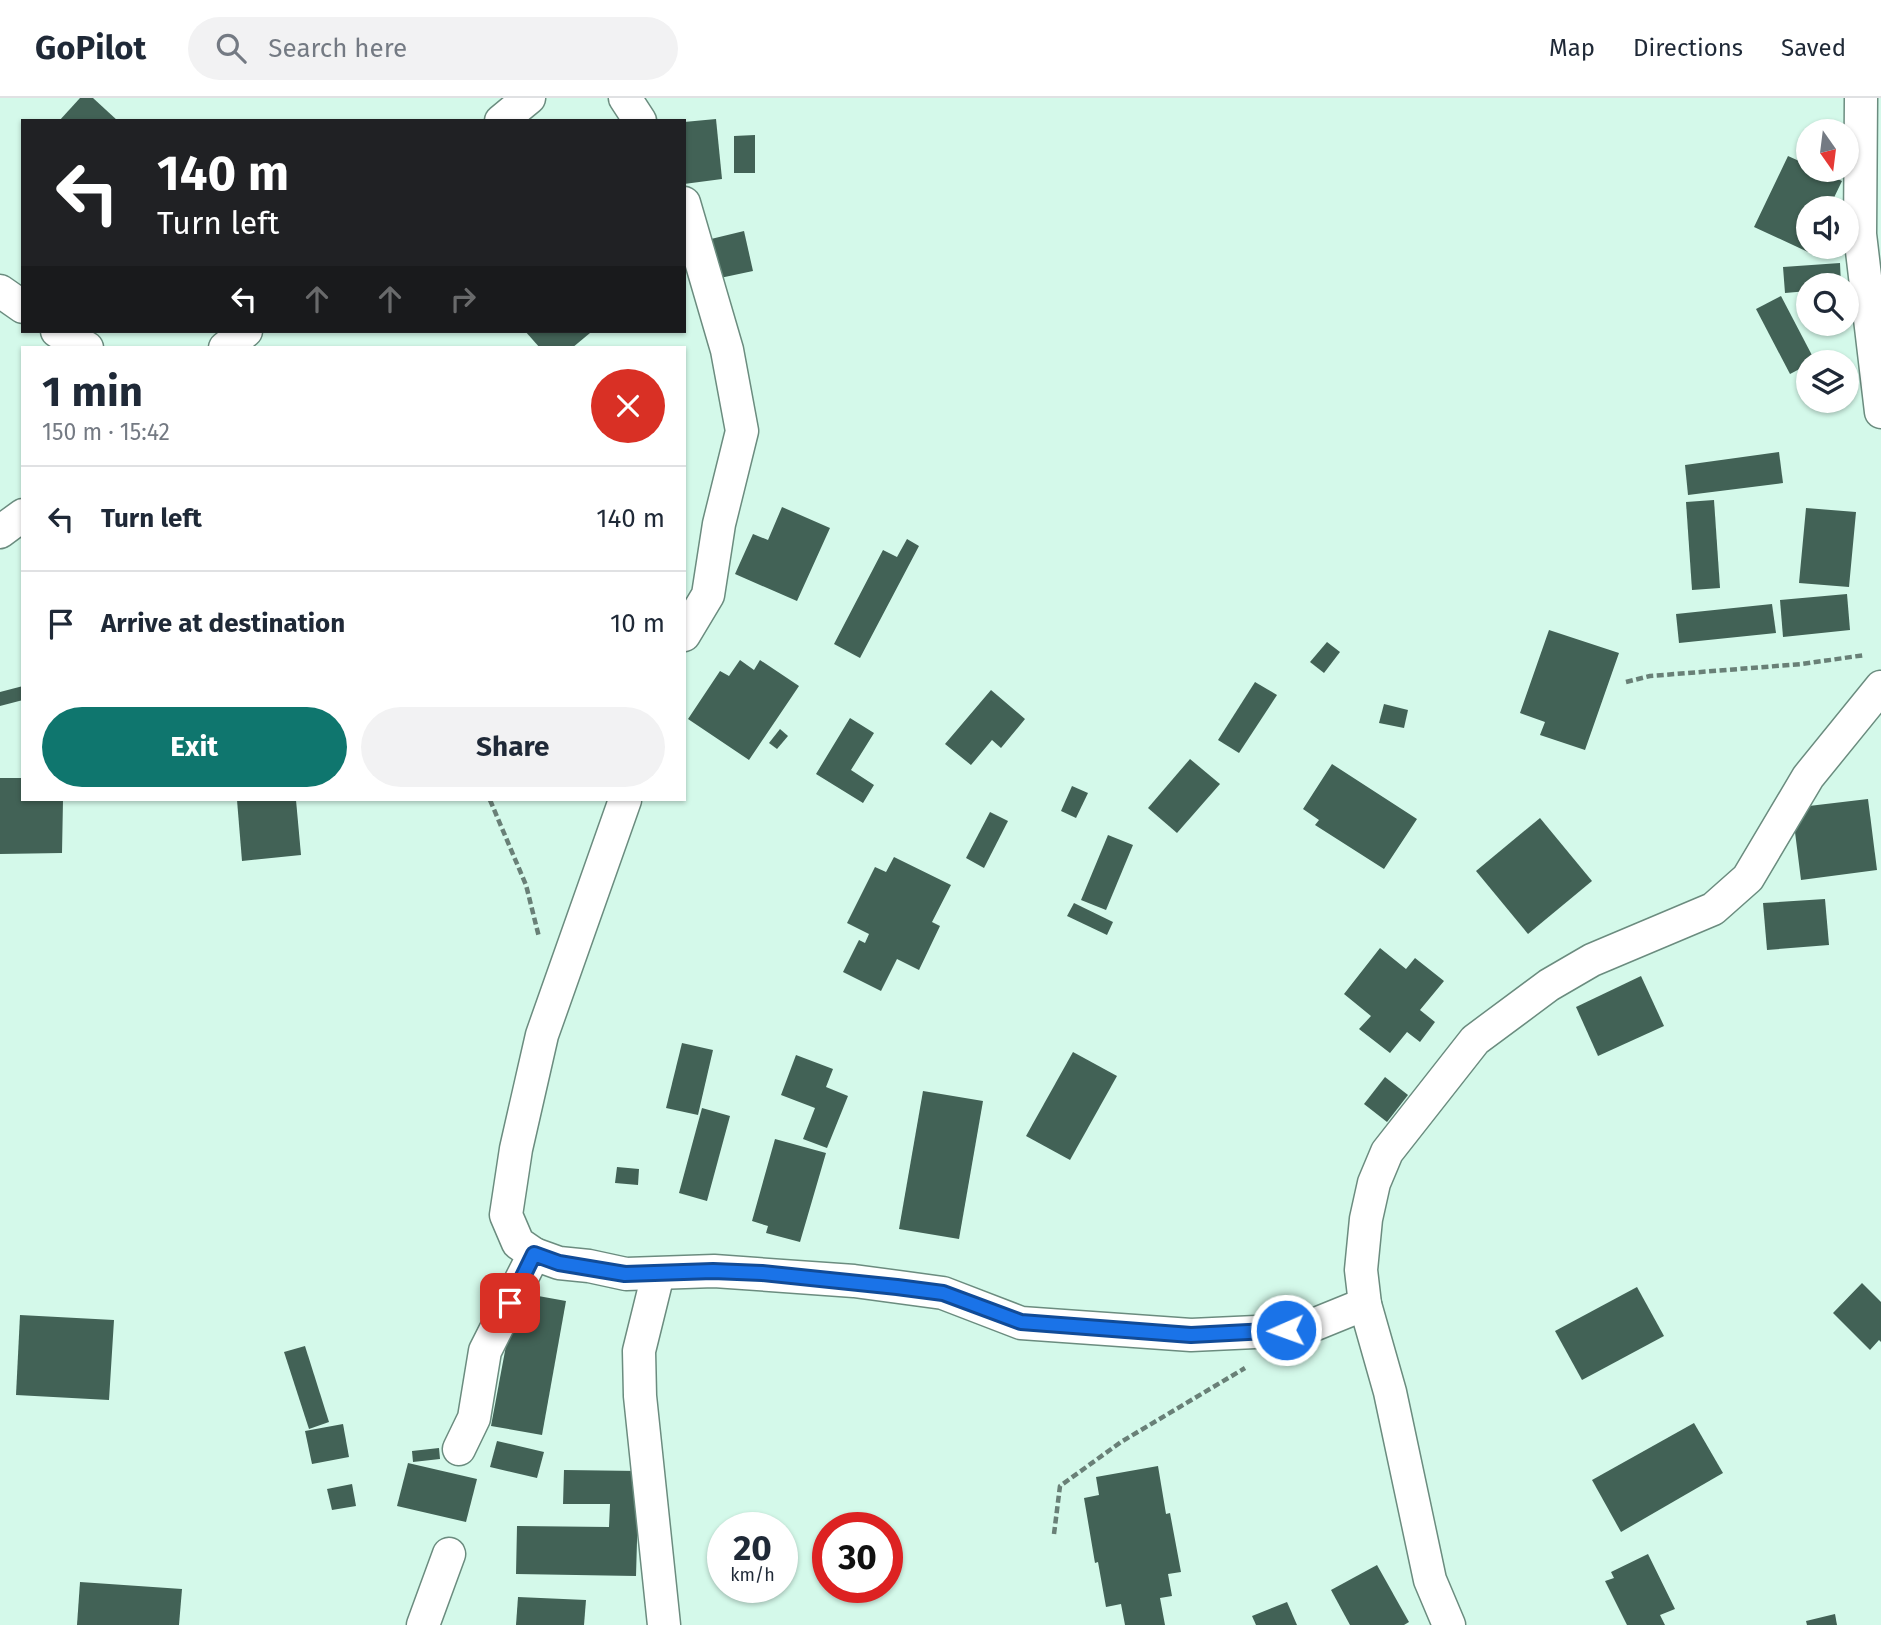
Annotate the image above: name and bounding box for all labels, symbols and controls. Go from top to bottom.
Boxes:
search box [188,17,678,80]
text: GoPilot [35,28,146,68]
icon: search [212,29,250,67]
text: Search here [268,33,407,64]
text: Map [1549,34,1595,62]
text: Directions [1633,34,1743,62]
text: Saved [1781,34,1846,62]
north arrow [1796,119,1858,182]
map controls [1796,119,1859,413]
text: 140 m [157,144,289,203]
icon: left [42,147,133,238]
button: sound [1796,196,1859,259]
text: Turn left [157,204,279,242]
button: search [1796,273,1859,336]
icon: left [225,280,263,318]
icon: ahead [298,280,336,318]
icon: ahead [371,280,409,318]
icon: right [444,280,482,318]
button: layers [1796,350,1859,413]
text: 1 min [42,367,143,417]
button: close [591,369,665,443]
text: 150 m · 15:42 [42,418,170,446]
icon: left [42,500,80,538]
text: Turn left [101,503,202,534]
text: 140 m [596,503,665,534]
icon: arrive [42,605,80,643]
text: Arrive at destination [101,608,345,639]
text: 10 m [610,608,665,639]
button: Exit [42,707,347,787]
button: Share [361,707,665,787]
pin [480,1273,540,1333]
icon: arrive [491,1284,529,1322]
position arrow [1249,1293,1323,1367]
speed limit sign: 30 [812,1512,903,1603]
text: 20 [733,1527,772,1569]
text: km/h [730,1564,775,1586]

